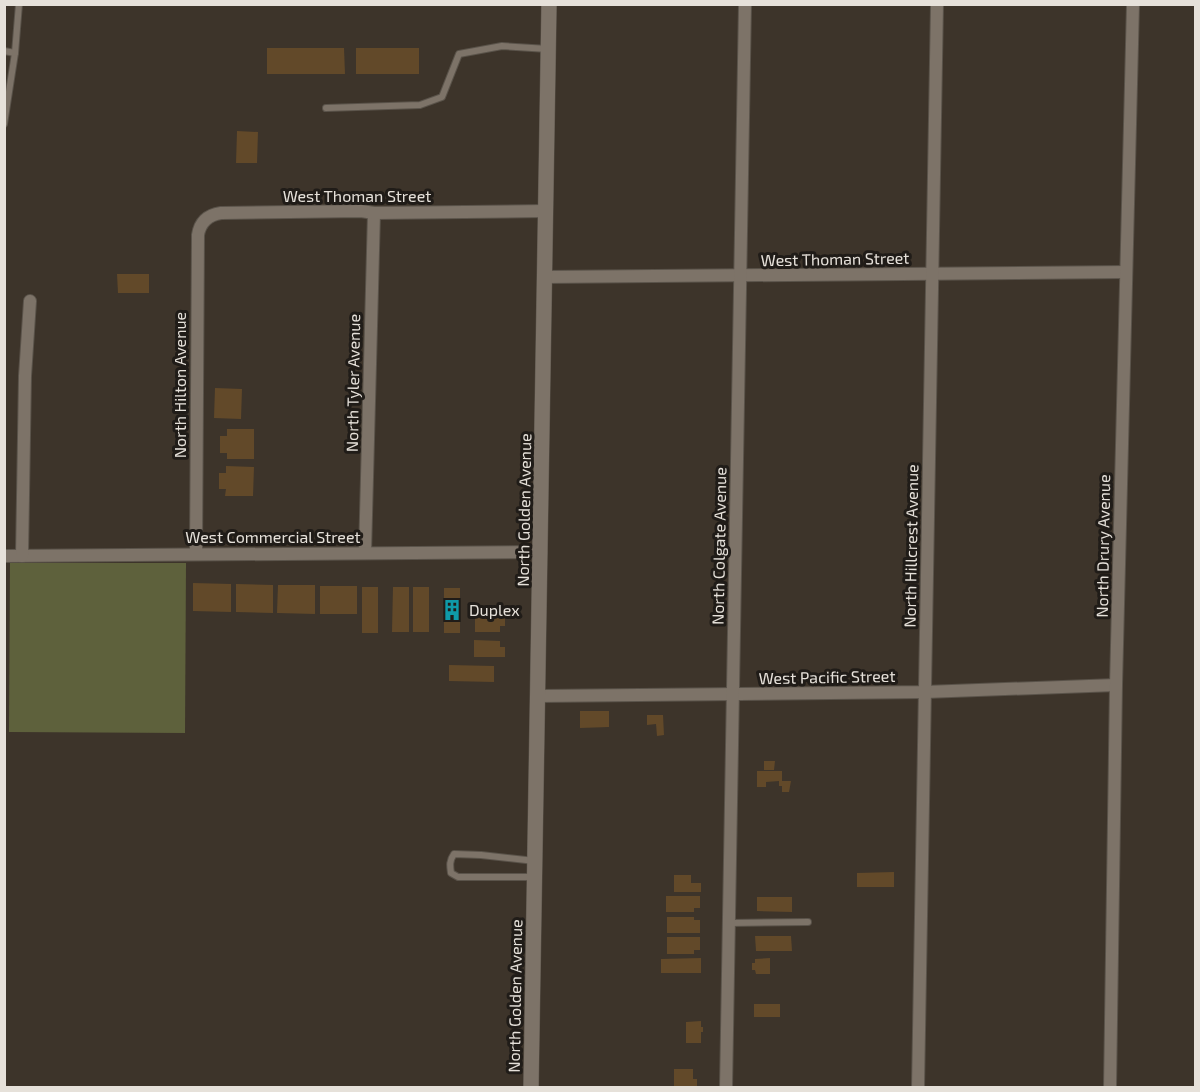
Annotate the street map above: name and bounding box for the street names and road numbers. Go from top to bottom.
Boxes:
street label: West Thoman Street [283,186,431,205]
street label: West Thoman Street [760,248,910,269]
street label: North Hilton Avenue [170,312,189,458]
street label: North Tyler Avenue [342,314,363,452]
street label: North Golden Avenue [513,433,534,587]
street label: North Hillcrest Avenue [900,464,921,628]
street label: North Colgate Avenue [708,467,729,625]
street label: North Drury Avenue [1092,474,1113,618]
street label: West Commercial Street [185,527,361,546]
street label: West Pacific Street [758,666,896,687]
street label: North Golden Avenue [504,919,525,1073]

